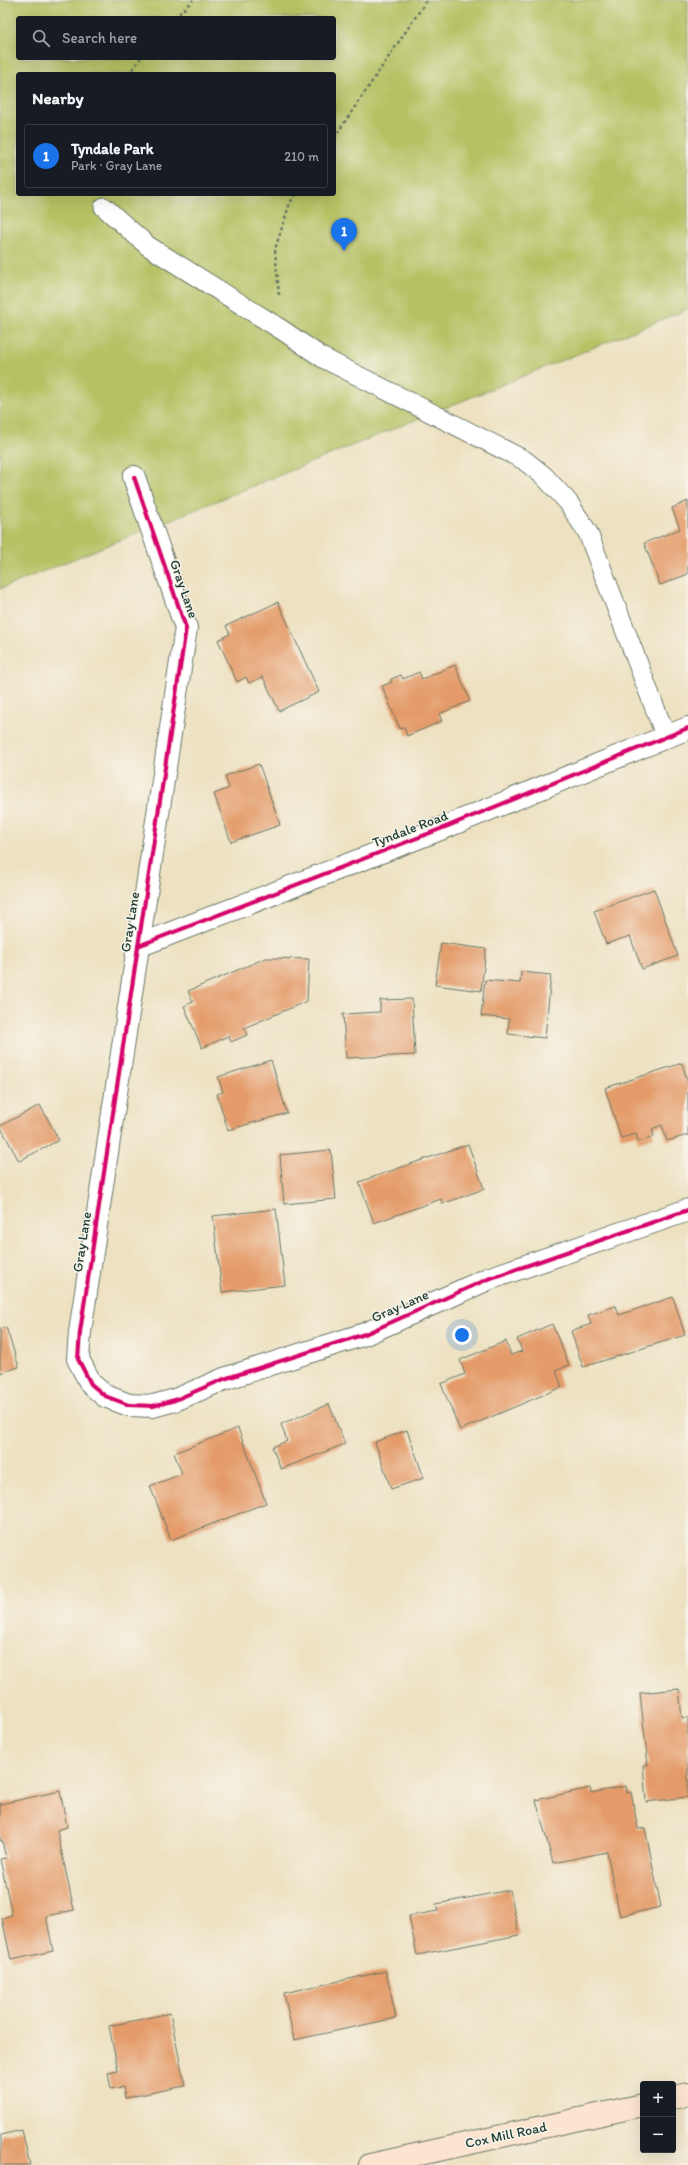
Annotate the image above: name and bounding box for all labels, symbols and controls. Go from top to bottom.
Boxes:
search box [16,16,336,60]
icon: search [30,27,52,49]
text: Search here [62,29,137,47]
text: Nearby [32,88,84,108]
text: Tyndale Park [71,140,153,158]
text: 1 [43,149,49,164]
text: 210 m [284,149,319,164]
text: Park · Gray Lane [71,158,162,173]
pin: 1 [331,218,357,251]
street label: Gray Lane [166,557,202,621]
street label: Tyndale Road [370,807,451,851]
street label: Gray Lane [117,890,143,953]
street label: Gray Lane [69,1210,95,1273]
street label: Gray Lane [369,1286,431,1326]
your location [452,1325,472,1345]
map controls [640,2081,676,2153]
button: + [640,2081,676,2117]
button: − [640,2117,676,2153]
street label: Cox Mill Road [464,2118,549,2152]

